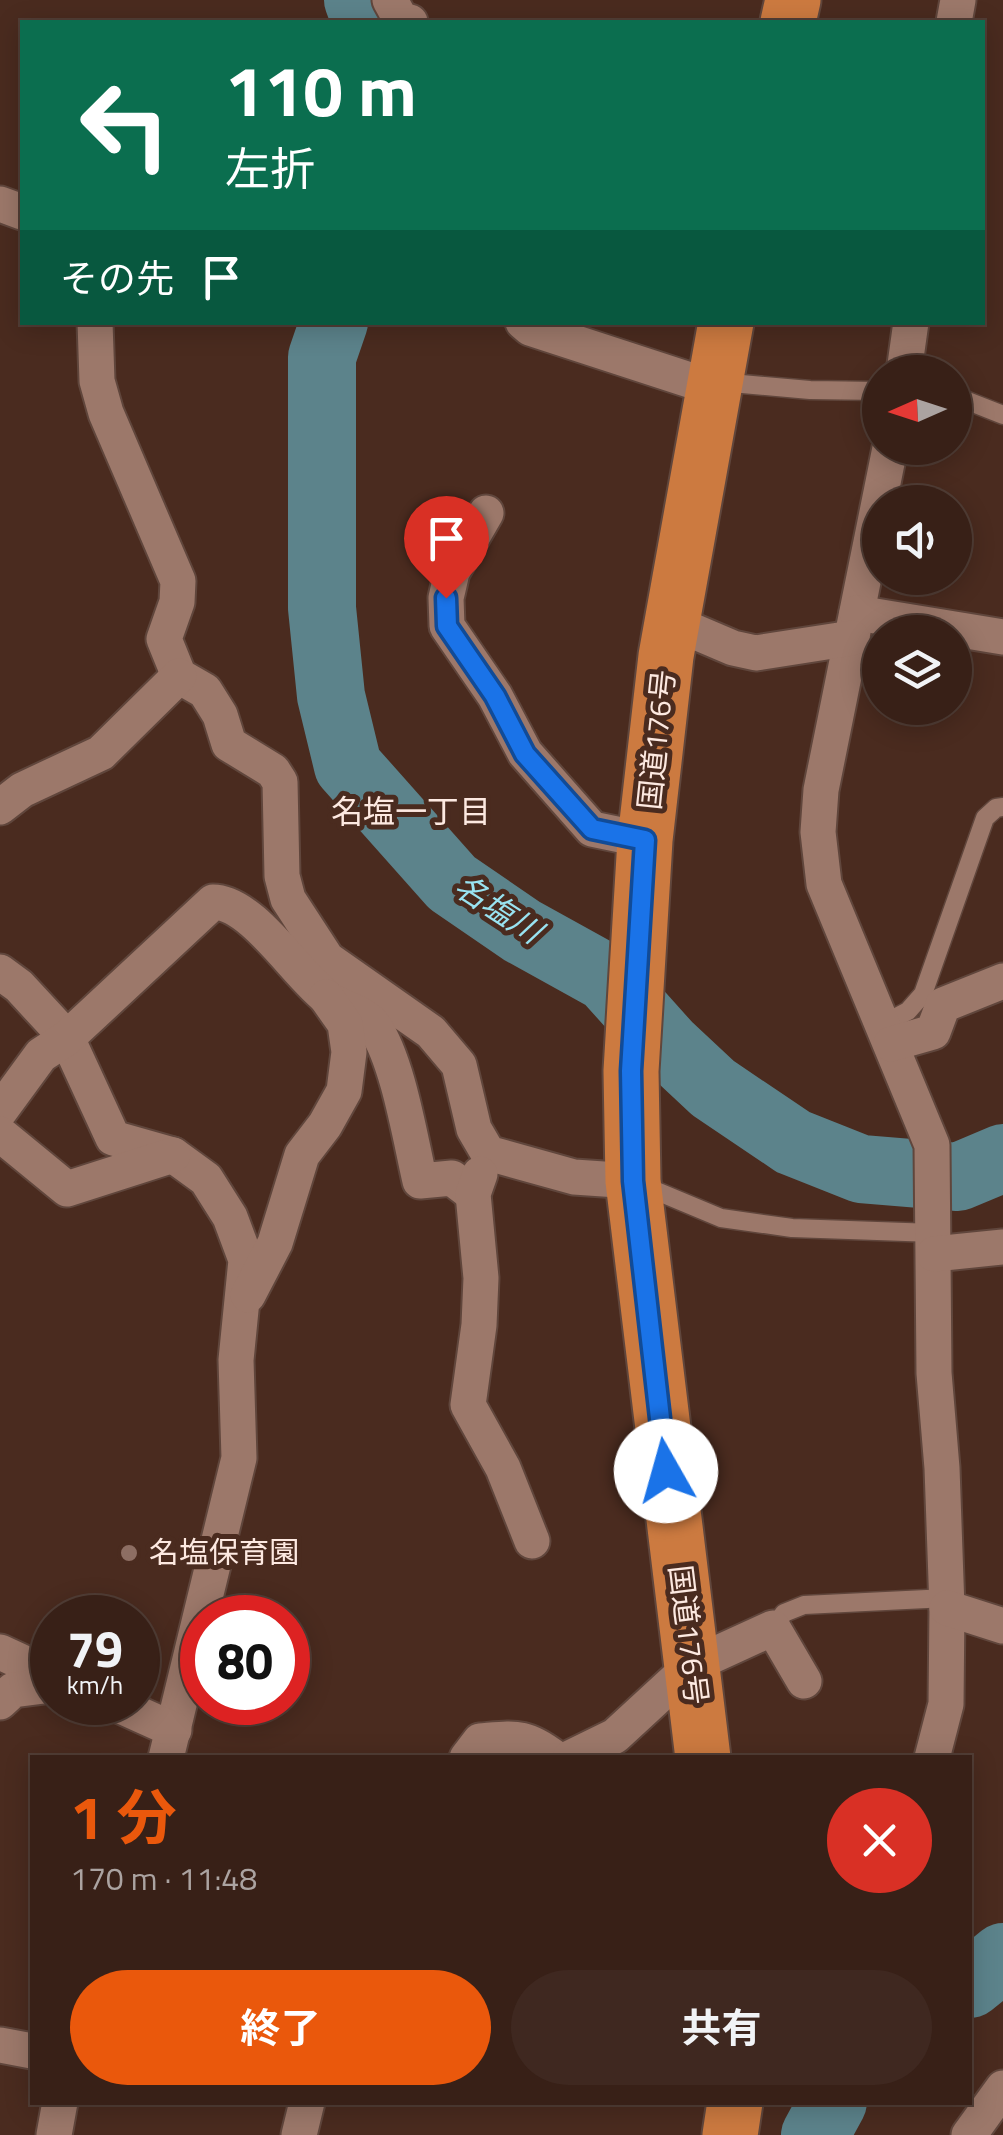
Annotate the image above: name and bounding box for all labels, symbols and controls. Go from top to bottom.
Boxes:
text: 110 m [225,37,417,143]
icon: left [60,60,190,190]
text: 左折 [225,134,315,202]
text: その先 [60,249,174,307]
icon: arrive [194,250,249,305]
north arrow [862,355,972,465]
map controls [862,355,972,725]
button: sound [862,485,972,595]
pin [404,496,489,599]
icon: arrive [419,511,474,566]
button: layers [862,615,972,725]
street label: 国道176号 [626,668,686,812]
district label: 名塩一丁目 [331,787,491,835]
water label: 名塩川 [445,862,554,956]
position arrow [614,1419,718,1523]
place label: 名塩保育園 [149,1529,299,1575]
marker: 名塩保育園 [118,1542,140,1564]
street label: 国道176号 [658,1562,720,1707]
speed limit sign: 80 [180,1595,310,1725]
text: 79 [67,1610,123,1686]
text: km/h [67,1666,123,1704]
text: 1 分 [70,1771,177,1862]
button: close [827,1788,932,1893]
text: 170 m · 11:48 [70,1854,257,1902]
button: 終了 [70,1970,491,2085]
button: 共有 [511,1970,932,2085]

